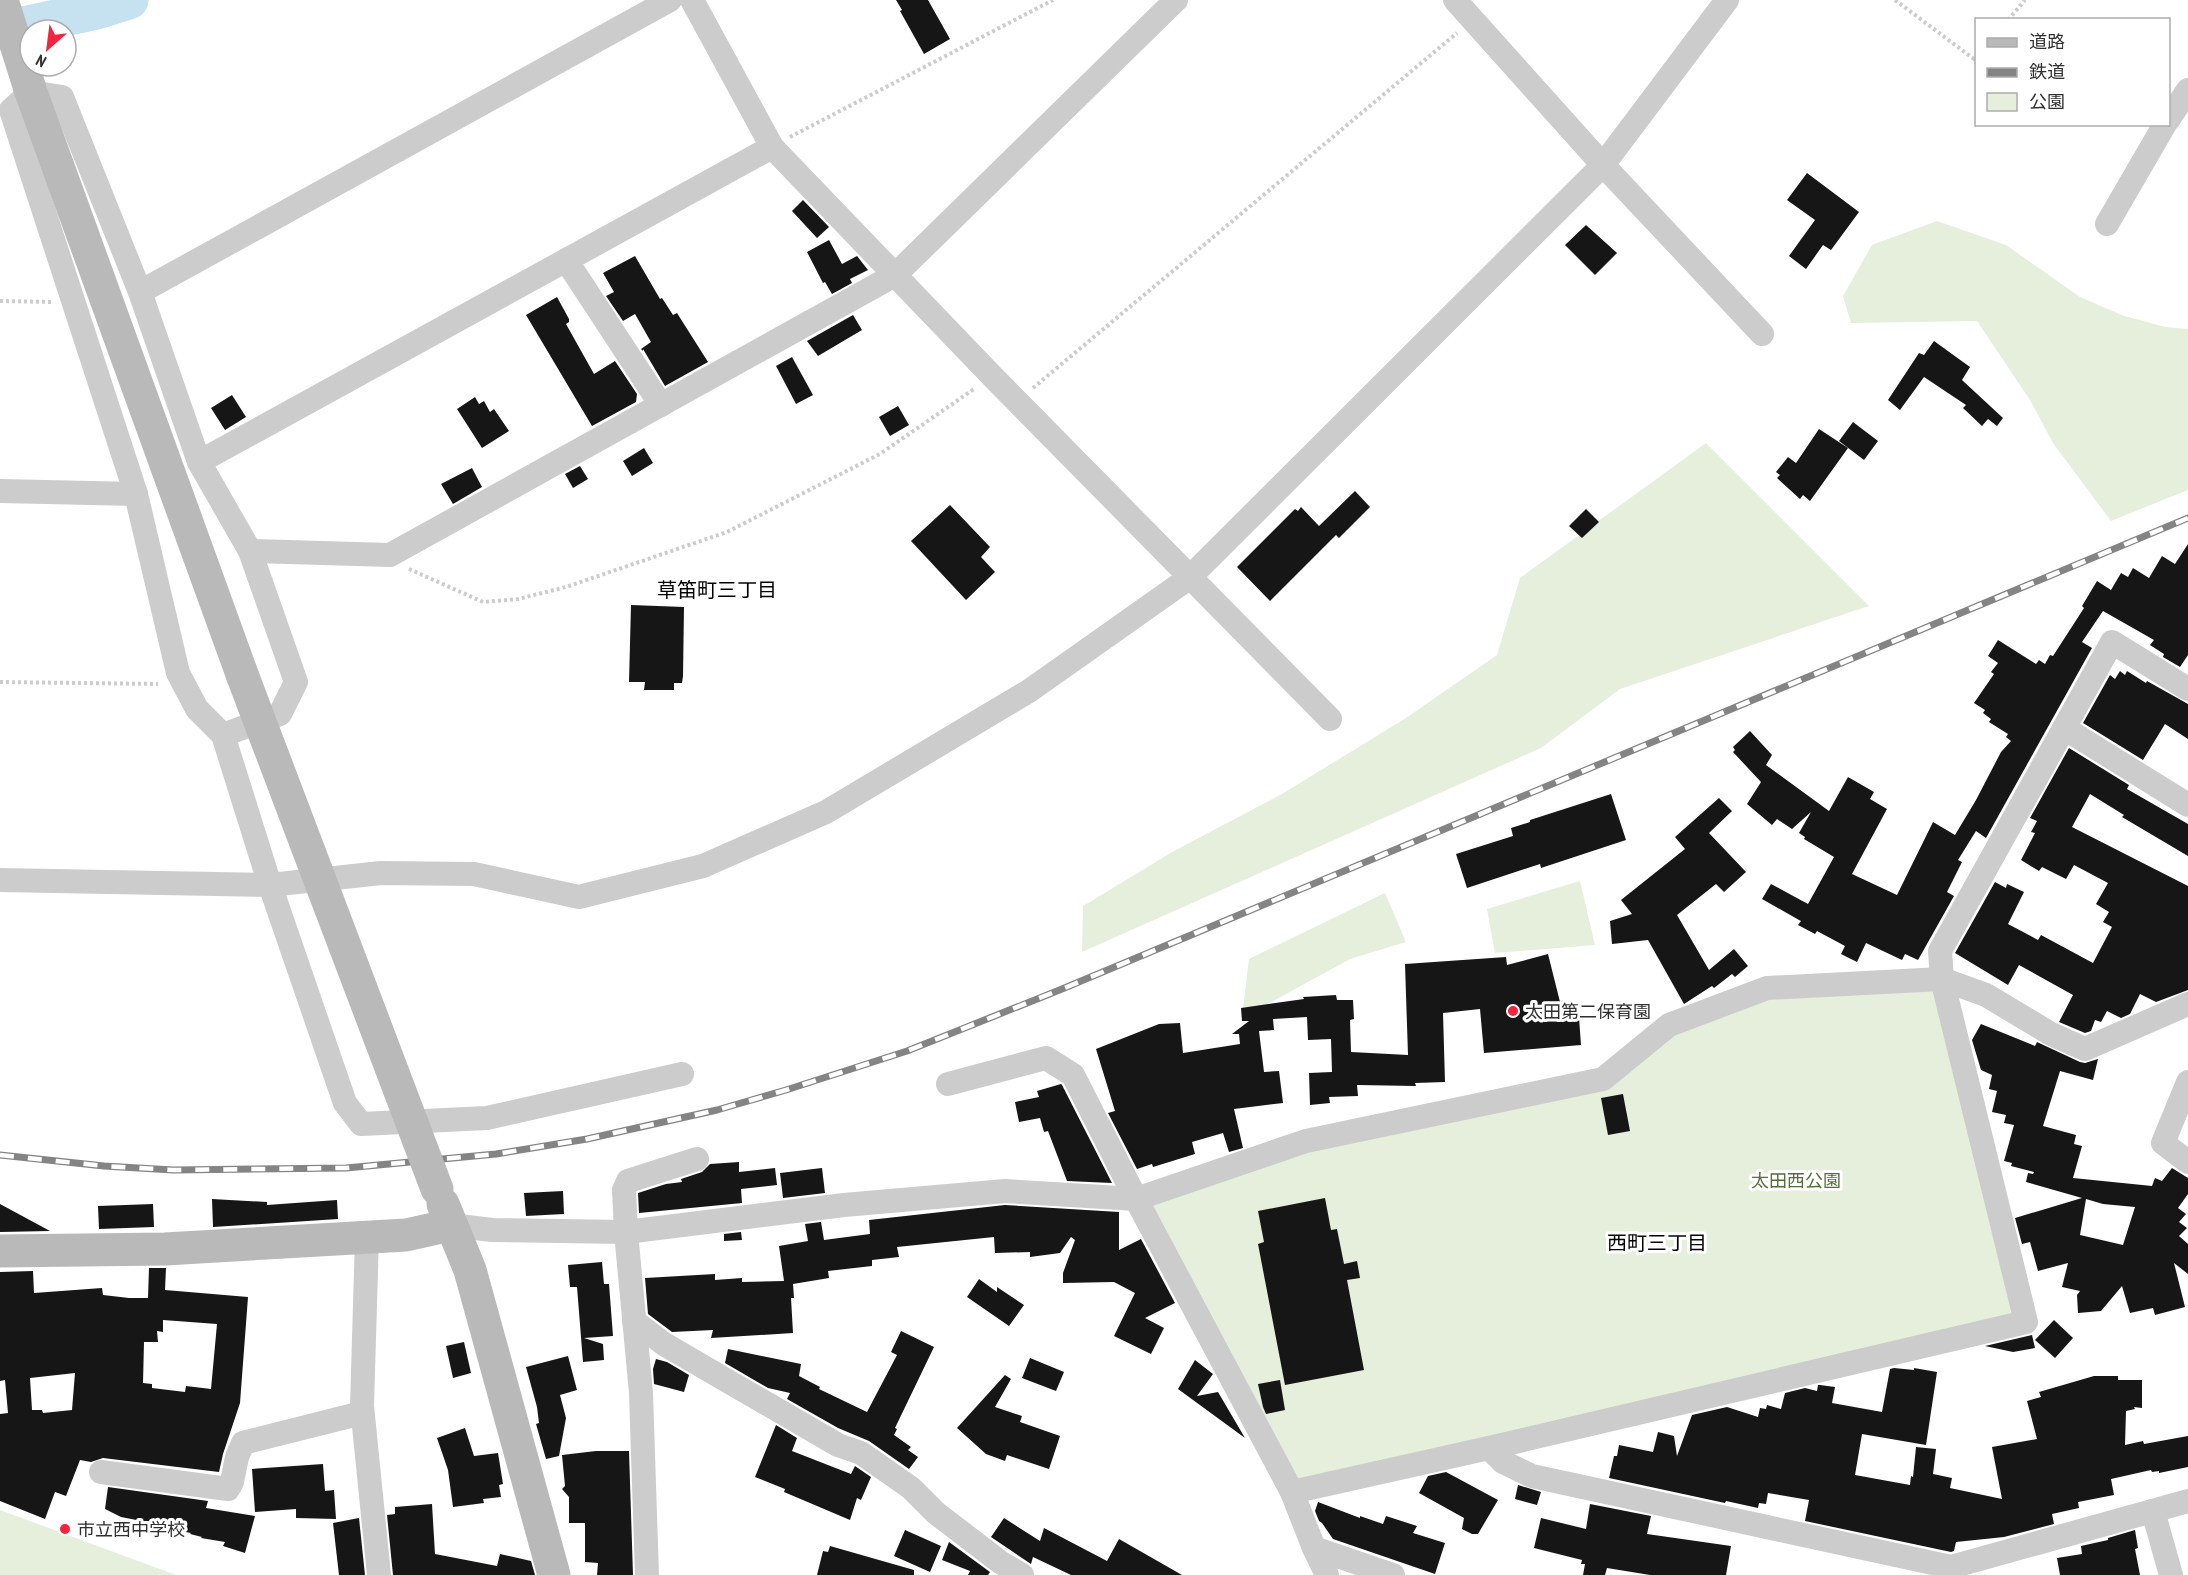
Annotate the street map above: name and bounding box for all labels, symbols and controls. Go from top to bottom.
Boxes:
north arrow [18,18,78,78]
legend [1975,18,2170,126]
text: 道路 [2029,30,2065,53]
text: N [32,50,49,72]
text: 鉄道 [2029,60,2065,83]
text: 公園 [2029,90,2065,113]
district label: 草笛町三丁目 [657,577,777,603]
place label: 太田第二保育園 [1525,1000,1651,1023]
marker: 太田第二保育園 [1506,1004,1520,1018]
park label: 太田西公園 [1751,1169,1841,1192]
district label: 西町三丁目 [1607,1230,1707,1256]
place label: 市立西中学校 [77,1518,185,1541]
marker: 市立西中学校 [58,1522,72,1536]

